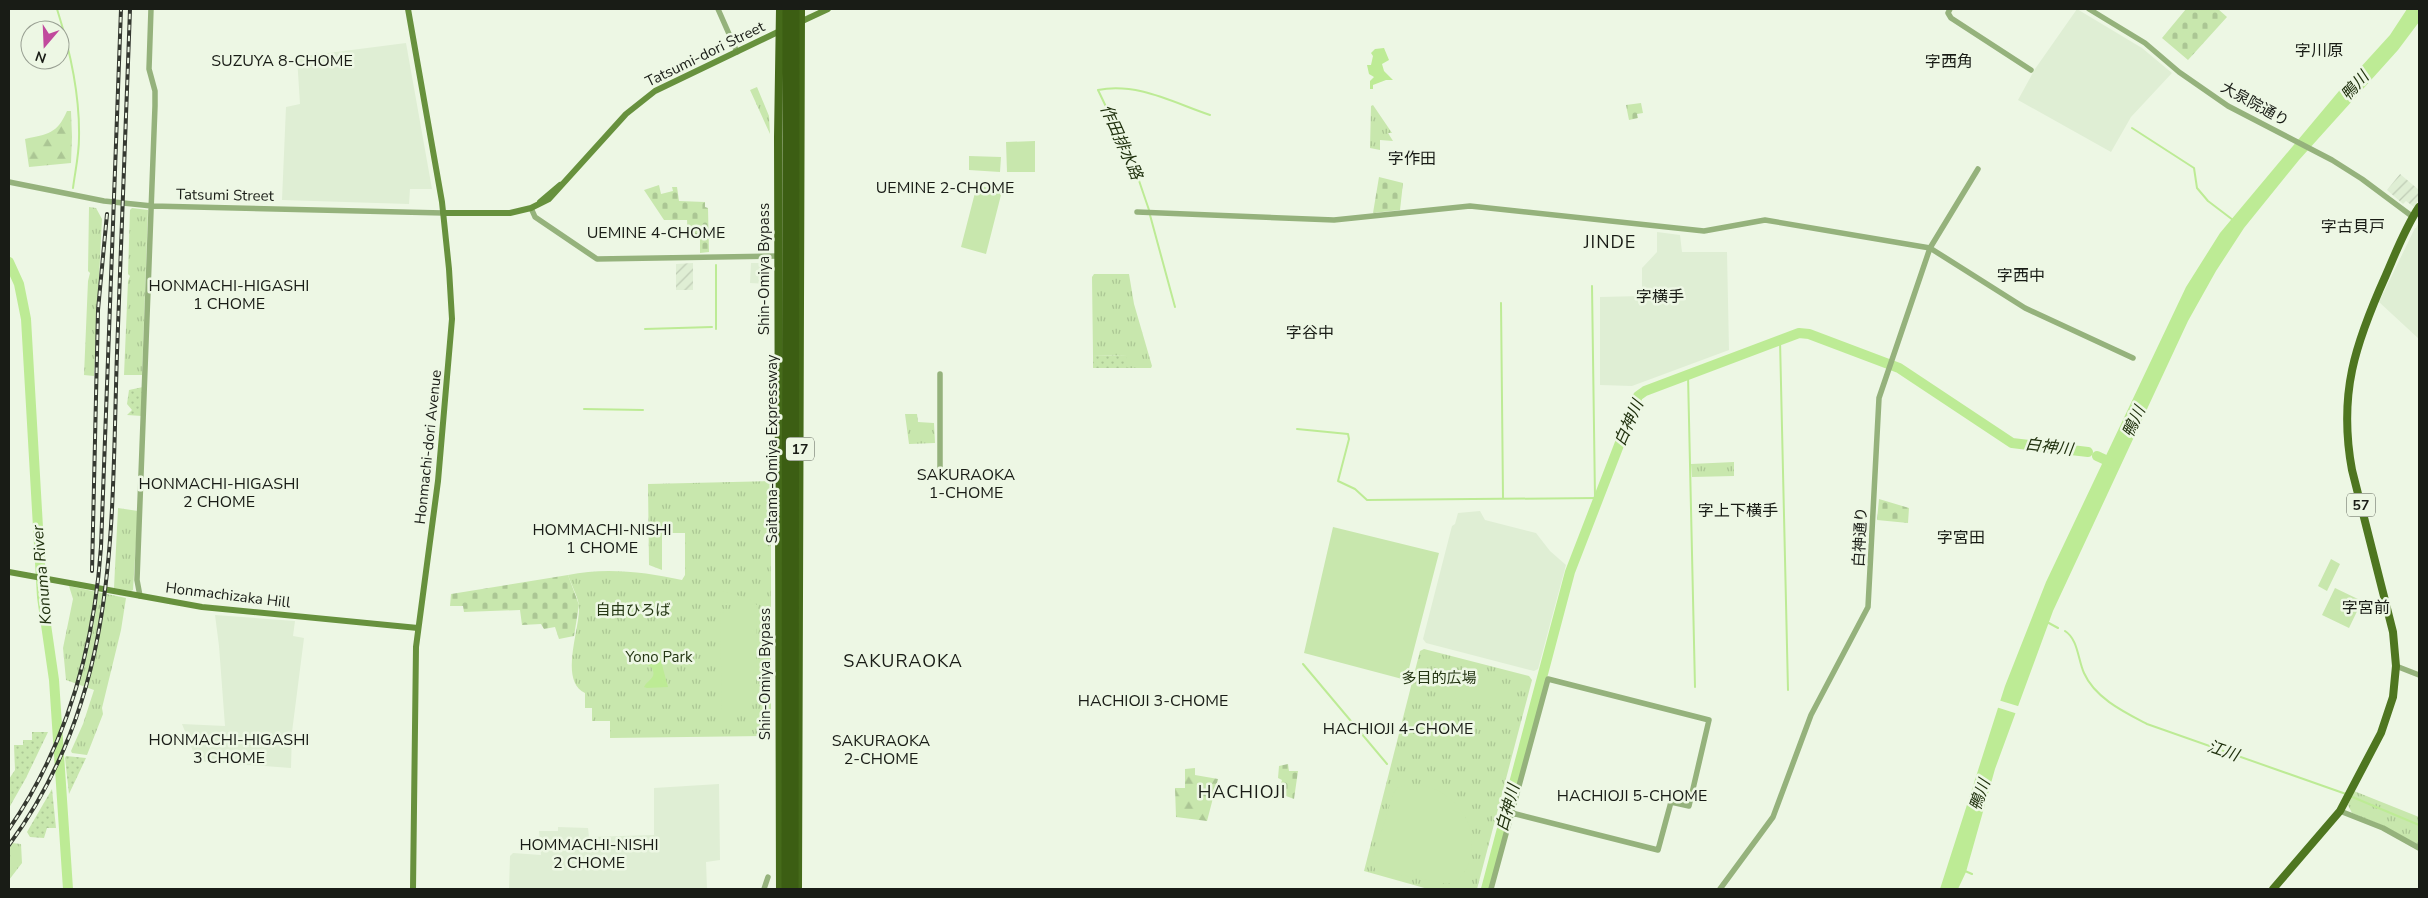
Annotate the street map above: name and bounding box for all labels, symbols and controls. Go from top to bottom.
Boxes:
street label: Tatsumi-dori Street [642,16,769,92]
north arrow [20,20,70,70]
district label: 字川原 [2295,40,2343,62]
text: N [33,46,49,68]
district label: SUZUYA 8-CHOME [211,50,353,72]
district label: 字西角 [1925,51,1973,73]
water label: 鴨川 [2336,65,2375,105]
street label: 大泉院通り [2217,77,2293,131]
water label: 作田排水路 [1095,101,1148,185]
district label: 字作田 [1388,148,1436,170]
district label: UEMINE 2-CHOME [876,177,1014,199]
street label: Tatsumi Street [176,184,275,206]
street label: Shin-Omiya Bypass [754,203,774,335]
district label: 字古貝戸 [2321,216,2385,238]
district label: UEMINE 4-CHOME [587,222,725,244]
district label: JINDE [1583,230,1636,254]
district label: 字西中 [1997,265,2045,287]
district label: HONMACHI-HIGASHI 1 CHOME [149,275,309,315]
district label: 字横手 [1636,286,1684,308]
district label: 字谷中 [1286,322,1334,344]
street label: Saitama-Omiya Expressway [762,354,782,544]
street label: Honmachi-dori Avenue [410,369,446,525]
water label: 白神川 [1609,395,1650,449]
water label: 鴨川 [2117,401,2152,441]
water label: 白神川 [2024,433,2076,461]
road number: 17 [786,438,814,460]
district label: SAKURAOKA 1-CHOME [917,464,1016,504]
district label: HONMACHI-HIGASHI 2 CHOME [139,473,299,513]
road number: 57 [2347,494,2375,516]
district label: 字上下横手 [1698,500,1778,522]
street label: 白神通り [1848,507,1872,567]
district label: HOMMACHI-NISHI 1 CHOME [532,519,672,559]
water label: Konuma River [27,523,57,626]
district label: 字宮田 [1937,527,1985,549]
street label: Honmachizaka Hill [164,577,292,613]
district label: 字宮前 [2342,597,2390,619]
park label: 自由ひろば [595,600,671,620]
street label: Shin-Omiya Bypass [755,608,775,740]
park label: Yono Park [625,647,693,667]
district label: SAKURAOKA [843,649,963,673]
park label: 多目的広場 [1401,668,1477,688]
district label: HACHIOJI 3-CHOME [1078,690,1228,712]
district label: HACHIOJI 4-CHOME [1323,718,1473,740]
district label: HONMACHI-HIGASHI 3 CHOME [149,729,309,769]
district label: SAKURAOKA 2-CHOME [832,730,931,770]
water label: 江川 [2204,735,2244,767]
water label: 鴨川 [1964,774,1996,814]
district label: HACHIOJI [1198,780,1286,804]
water label: 白神川 [1491,780,1525,834]
district label: HACHIOJI 5-CHOME [1557,785,1707,807]
district label: HOMMACHI-NISHI 2 CHOME [519,834,659,874]

